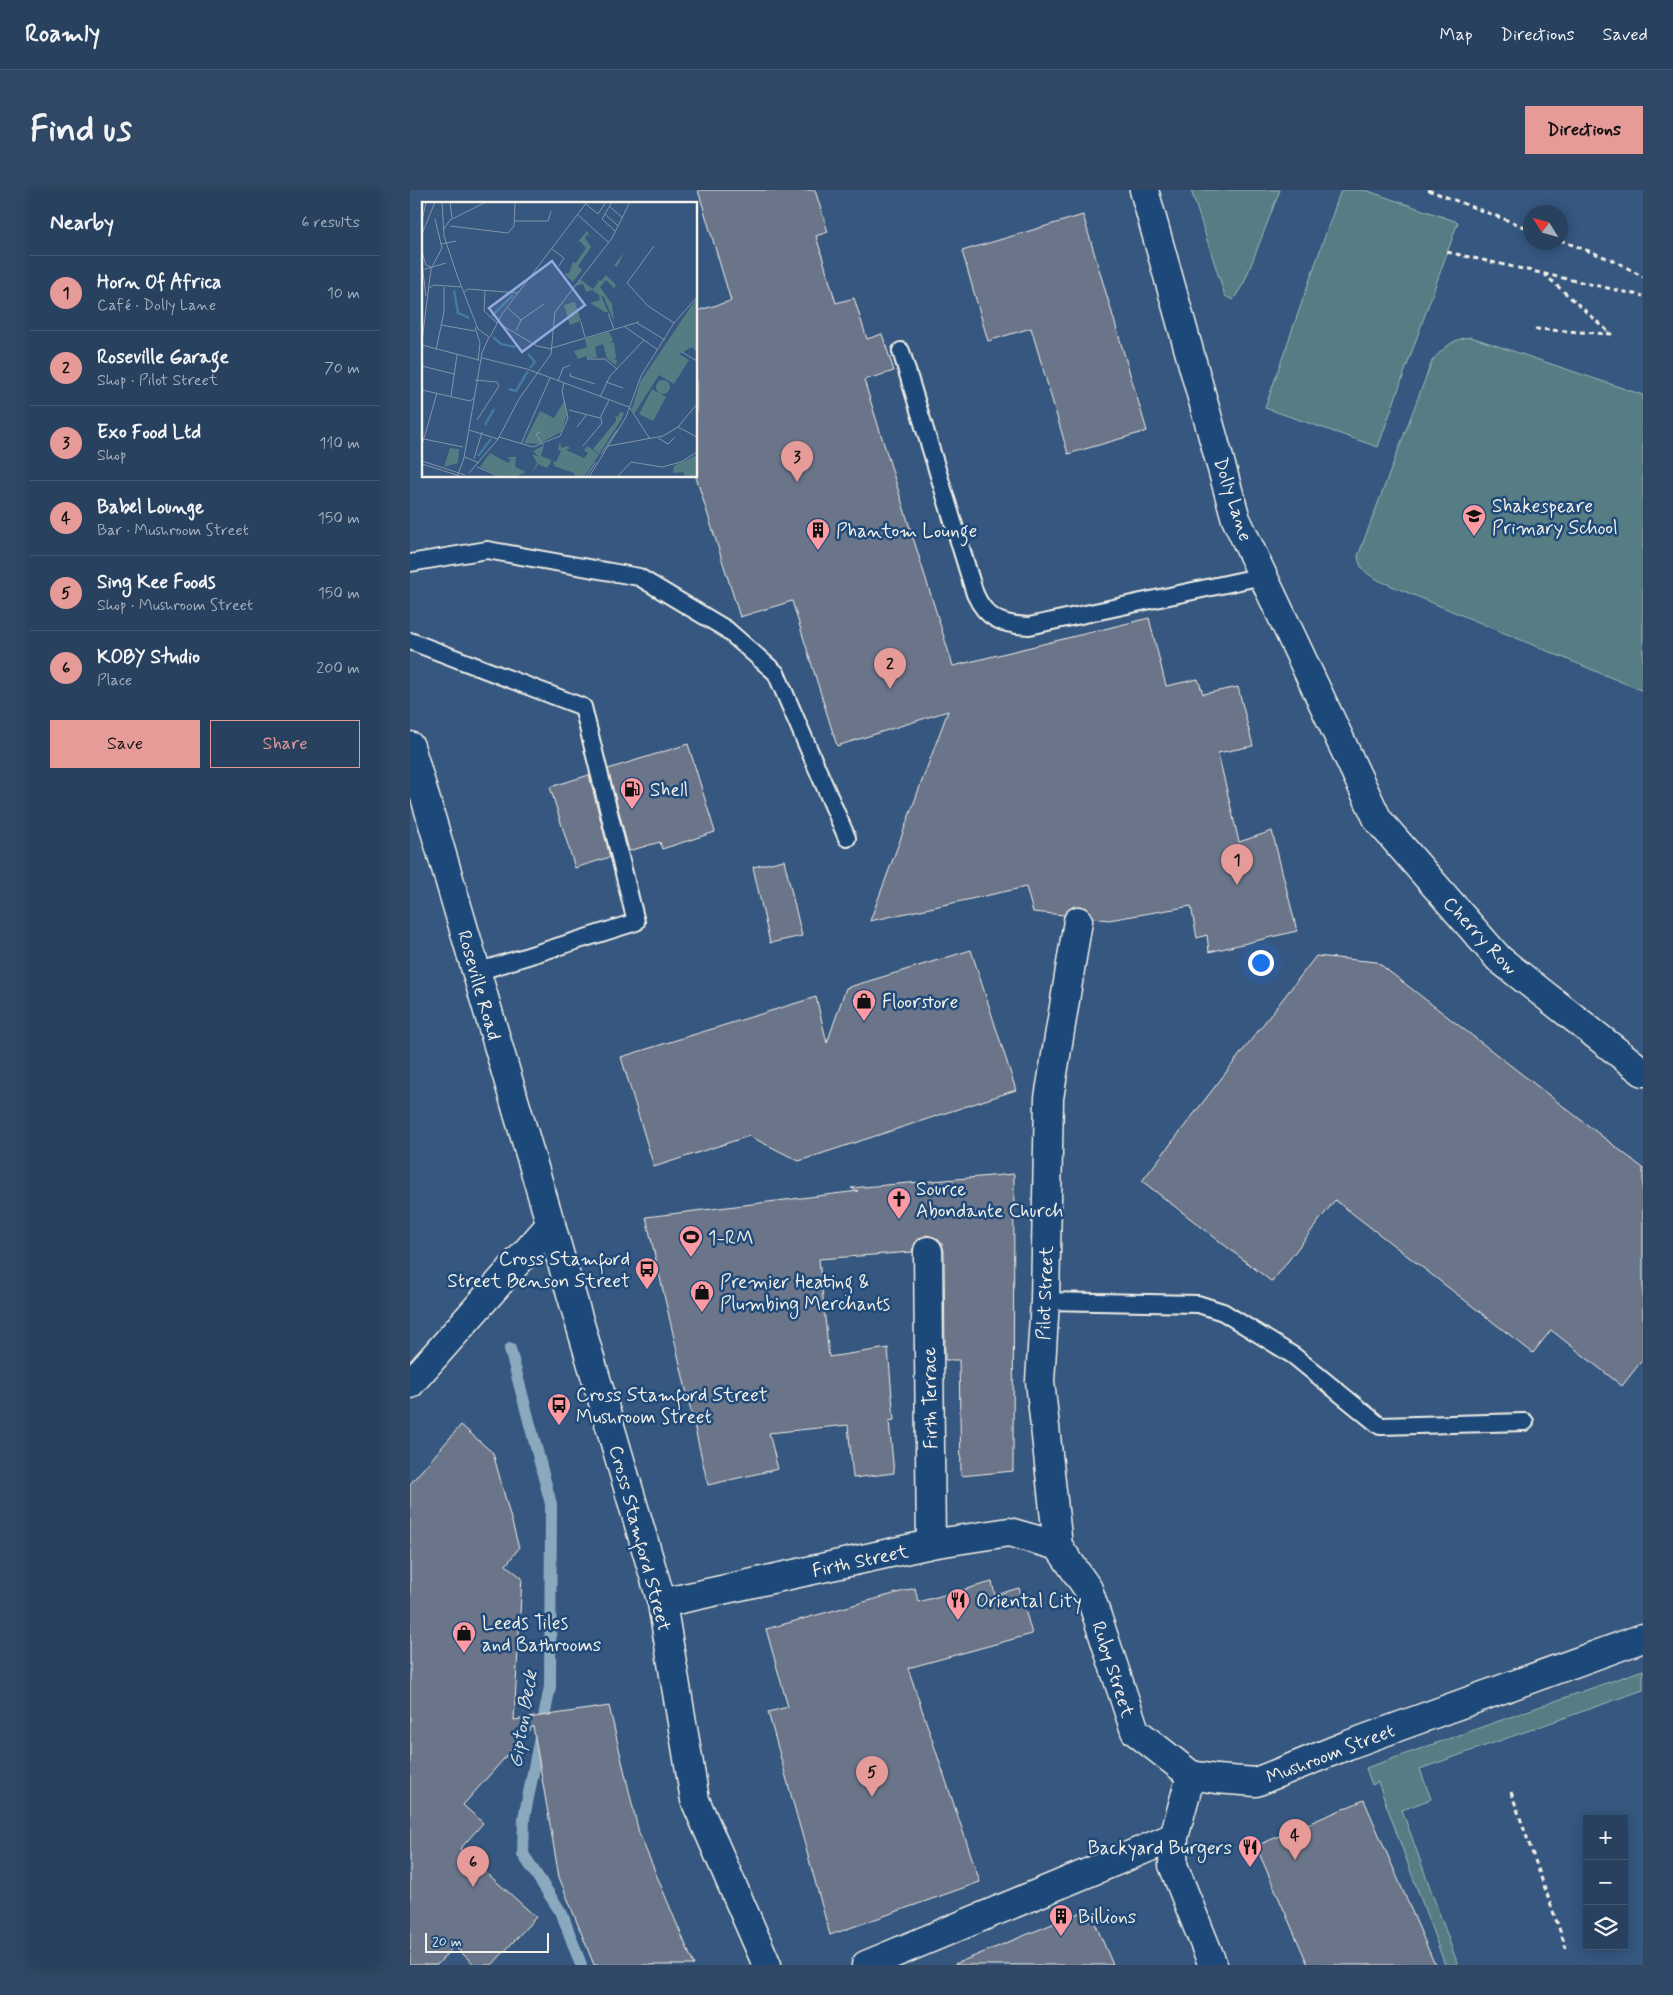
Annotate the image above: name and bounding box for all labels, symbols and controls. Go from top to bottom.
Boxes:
text: Roamly [25,19,100,50]
text: Map [1440,23,1473,47]
text: Directions [1501,23,1575,47]
text: Saved [1603,23,1648,47]
button: Directions [1525,106,1643,154]
text: Find us [30,107,132,153]
inset map [422,202,698,478]
north arrow [1523,205,1568,250]
text: Nearby [50,209,114,237]
text: 6 results [301,212,360,233]
text: Horn Of Africa [97,270,221,295]
text: 1 [62,283,70,304]
text: 10 m [327,283,360,304]
text: Café · Dolly Lane [97,295,216,316]
text: Roseville Garage [97,345,229,370]
text: 2 [62,358,70,379]
text: 70 m [324,358,360,379]
text: Shop · Pilot Street [97,370,218,391]
text: Exo Food Ltd [97,420,201,445]
text: 3 [62,433,70,454]
text: 110 m [319,433,360,454]
pin: 3 [781,441,813,482]
text: Shop [97,445,126,466]
street label: Dolly Lane [1206,454,1258,545]
place label: Shakespeare Primary School [1492,494,1618,541]
text: Babel Lounge [97,495,204,520]
school or university icon: Shakespeare Primary School [1461,503,1487,537]
text: 4 [61,508,71,529]
text: 150 m [318,508,360,529]
building icon: Phantom Lounge [805,517,831,551]
place label: Phantom Lounge [836,519,977,547]
text: Bar · Mushroom Street [97,520,249,541]
text: Sing Kee Foods [97,570,215,595]
text: 5 [61,583,71,604]
text: 150 m [318,583,360,604]
text: Shop · Mushroom Street [97,595,253,616]
text: KOBY Studio [97,645,200,670]
pin: 2 [874,648,906,689]
text: 6 [62,658,70,679]
text: 200 m [316,658,360,679]
text: Place [97,670,132,691]
button: Save [50,720,200,768]
button: Share [210,720,360,768]
fuel station icon: Shell [619,776,645,810]
place label: Shell [650,778,688,803]
pin: 1 [1221,844,1253,885]
street label: Cherry Row [1437,891,1523,981]
street label: Roseville Road [451,927,506,1043]
your location [1248,950,1274,976]
shop icon: Floorstore [851,988,877,1022]
place label: Floorstore [882,990,958,1015]
place label: Source Abondante Church [916,1177,1063,1224]
church icon: Source Abondante Church [886,1186,912,1220]
sports icon: 1-RM [678,1224,704,1258]
place label: 1-RM [708,1226,754,1251]
street label: Pilot Street [1031,1245,1060,1341]
place label: Cross Stamford Street Benson Street [447,1247,630,1294]
bus stop icon: Cross Stamford Street Benson Street [634,1256,660,1290]
place label: Premier Heating & Plumbing Merchants [720,1270,890,1319]
shop icon: Premier Heating & Plumbing Merchants [689,1279,715,1313]
street label: Firth Terrace [917,1347,944,1449]
place label: Cross Stamford Street Mushroom Street [576,1383,768,1430]
bus stop icon: Cross Stamford Street Mushroom Street [546,1392,572,1426]
street label: Cross Stamford Street [600,1443,676,1635]
street label: Firth Street [810,1539,911,1584]
restaurant icon: Oriental City [945,1587,971,1621]
place label: Oriental City [976,1589,1082,1615]
place label: Leeds Tiles and Bathrooms [482,1611,601,1658]
street label: Ruby Street [1085,1618,1140,1721]
shop icon: Leeds Tiles and Bathrooms [451,1620,477,1654]
water label: Gipton Beck [502,1667,545,1770]
street label: Mushroom Street [1263,1718,1398,1790]
pin: 5 [856,1756,888,1797]
map controls [1583,1815,1628,1950]
button: + [1583,1815,1628,1860]
pin: 4 [1279,1819,1311,1860]
restaurant icon: Backyard Burgers [1237,1834,1263,1868]
place label: Backyard Burgers [1088,1836,1232,1863]
pin: 6 [457,1846,489,1887]
button: − [1583,1860,1628,1905]
building icon: Billions [1048,1903,1074,1937]
place label: Billions [1078,1905,1136,1930]
button: layers [1583,1905,1628,1950]
scale bar [425,1930,549,1953]
text: 20 m [432,1933,462,1951]

